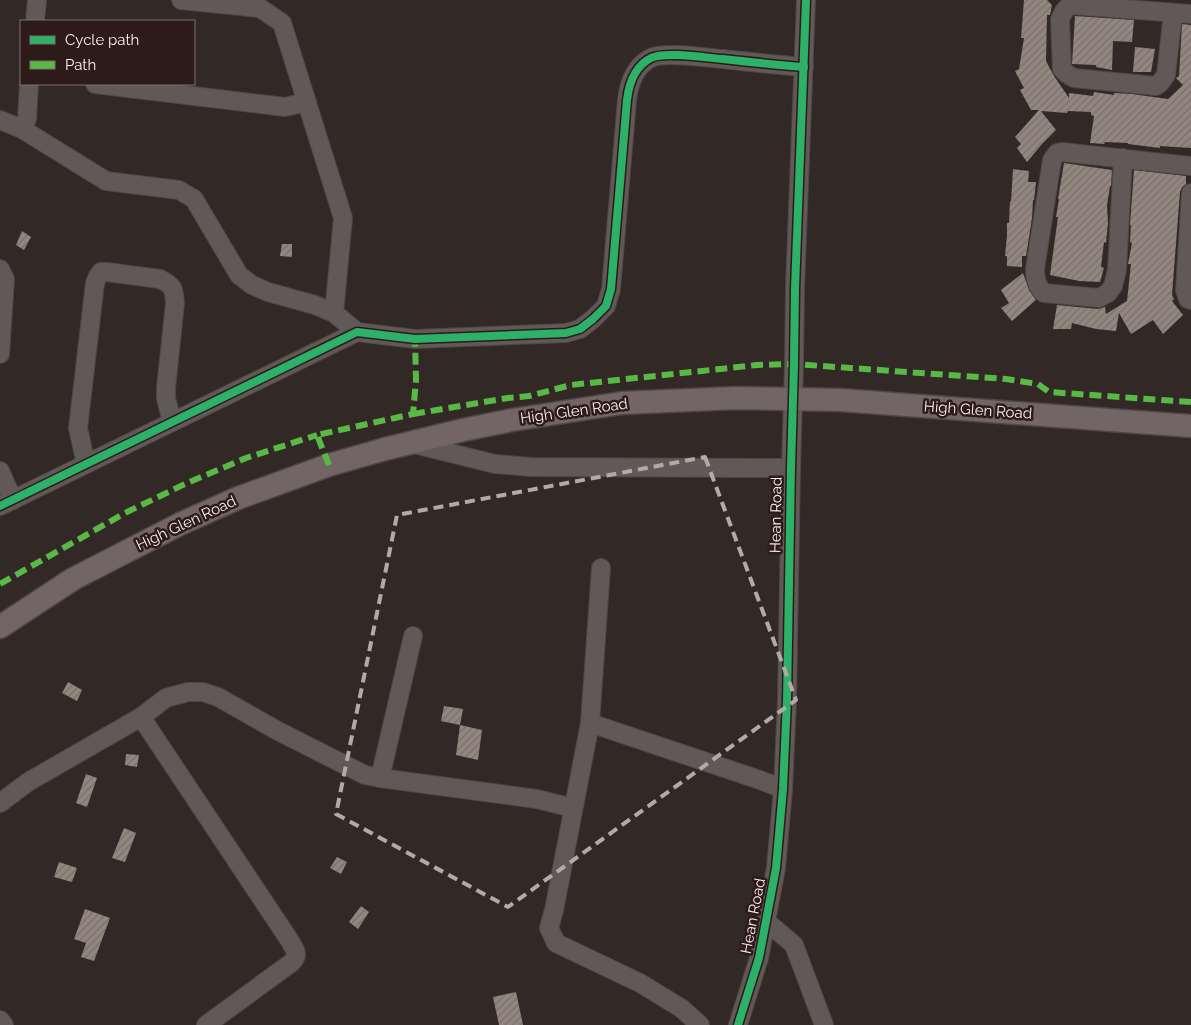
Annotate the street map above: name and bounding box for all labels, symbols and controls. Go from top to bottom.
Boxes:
legend [20,20,195,85]
text: Cycle path [65,31,139,49]
text: Path [65,56,96,74]
street label: High Glen Road [519,395,629,427]
street label: High Glen Road [923,397,1033,423]
street label: Hean Road [766,477,786,553]
street label: High Glen Road [133,492,239,554]
street label: Hean Road [737,877,769,955]

